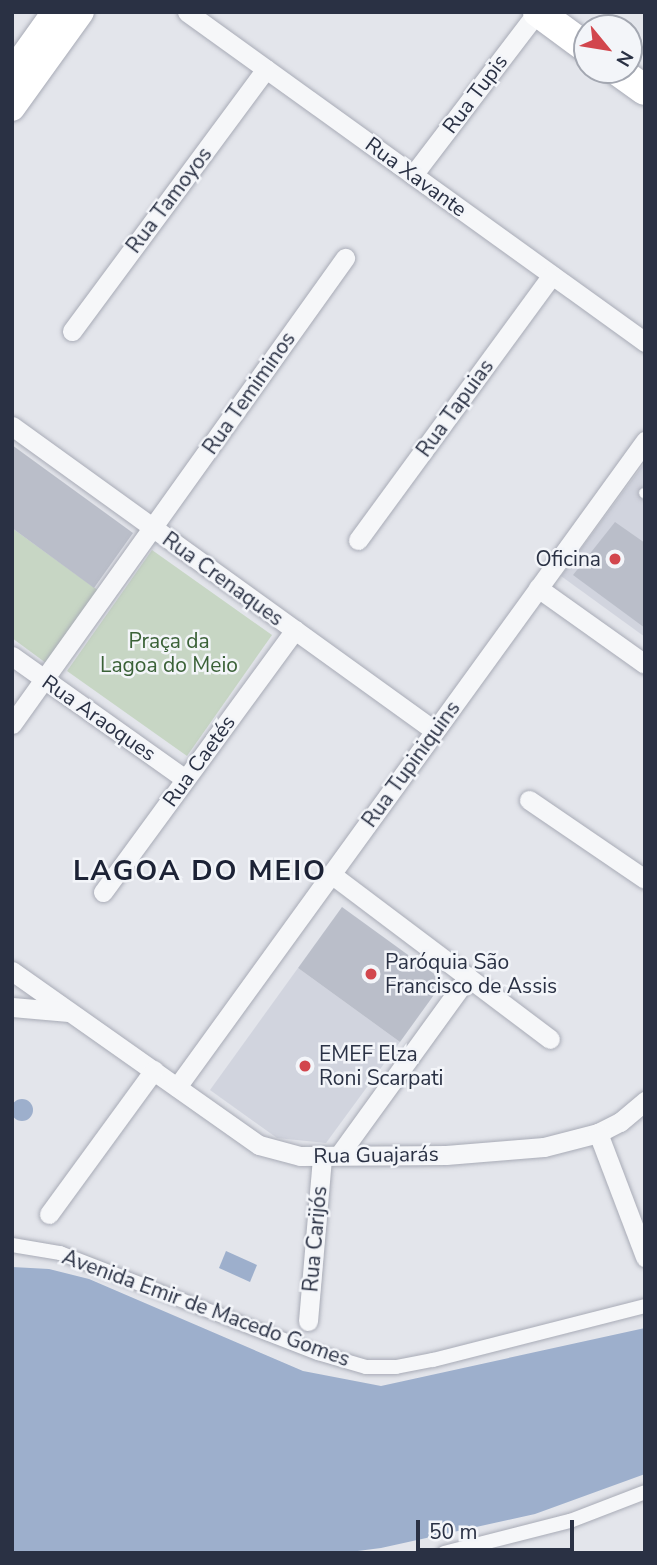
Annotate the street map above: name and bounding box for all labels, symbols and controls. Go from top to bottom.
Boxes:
north arrow [573,14,643,84]
text: N [610,46,639,71]
street label: Rua Tupis [437,49,513,139]
street label: Rua Xavante [360,132,472,222]
street label: Rua Tamoyos [121,142,217,258]
street label: Rua Temiminos [197,327,301,459]
street label: Rua Tapuias [411,354,499,462]
street label: Rua Crenaques [158,527,288,631]
place label: Oficina [536,546,601,572]
marker: Oficina [607,551,623,567]
park label: Praça da Lagoa do Meio [100,628,238,678]
street label: Rua Araoques [37,669,161,767]
street label: Rua Tupiniquins [357,696,465,832]
street label: Rua Caetés [157,710,241,812]
district label: LAGOA DO MEIO [75,854,325,888]
place label: Paróquia São Francisco de Assis [385,949,557,999]
marker: Paróquia São Francisco de Assis [363,966,379,982]
place label: EMEF Elza Roni Scarpati [319,1041,443,1091]
marker: EMEF Elza Roni Scarpati [297,1058,313,1074]
street label: Rua Guajarás [313,1141,439,1169]
street label: Rua Carijós [298,1185,332,1293]
street label: Avenida Emir de Macedo Gomes [59,1244,353,1372]
scale bar [419,1506,576,1550]
text: 50 m [429,1518,478,1546]

